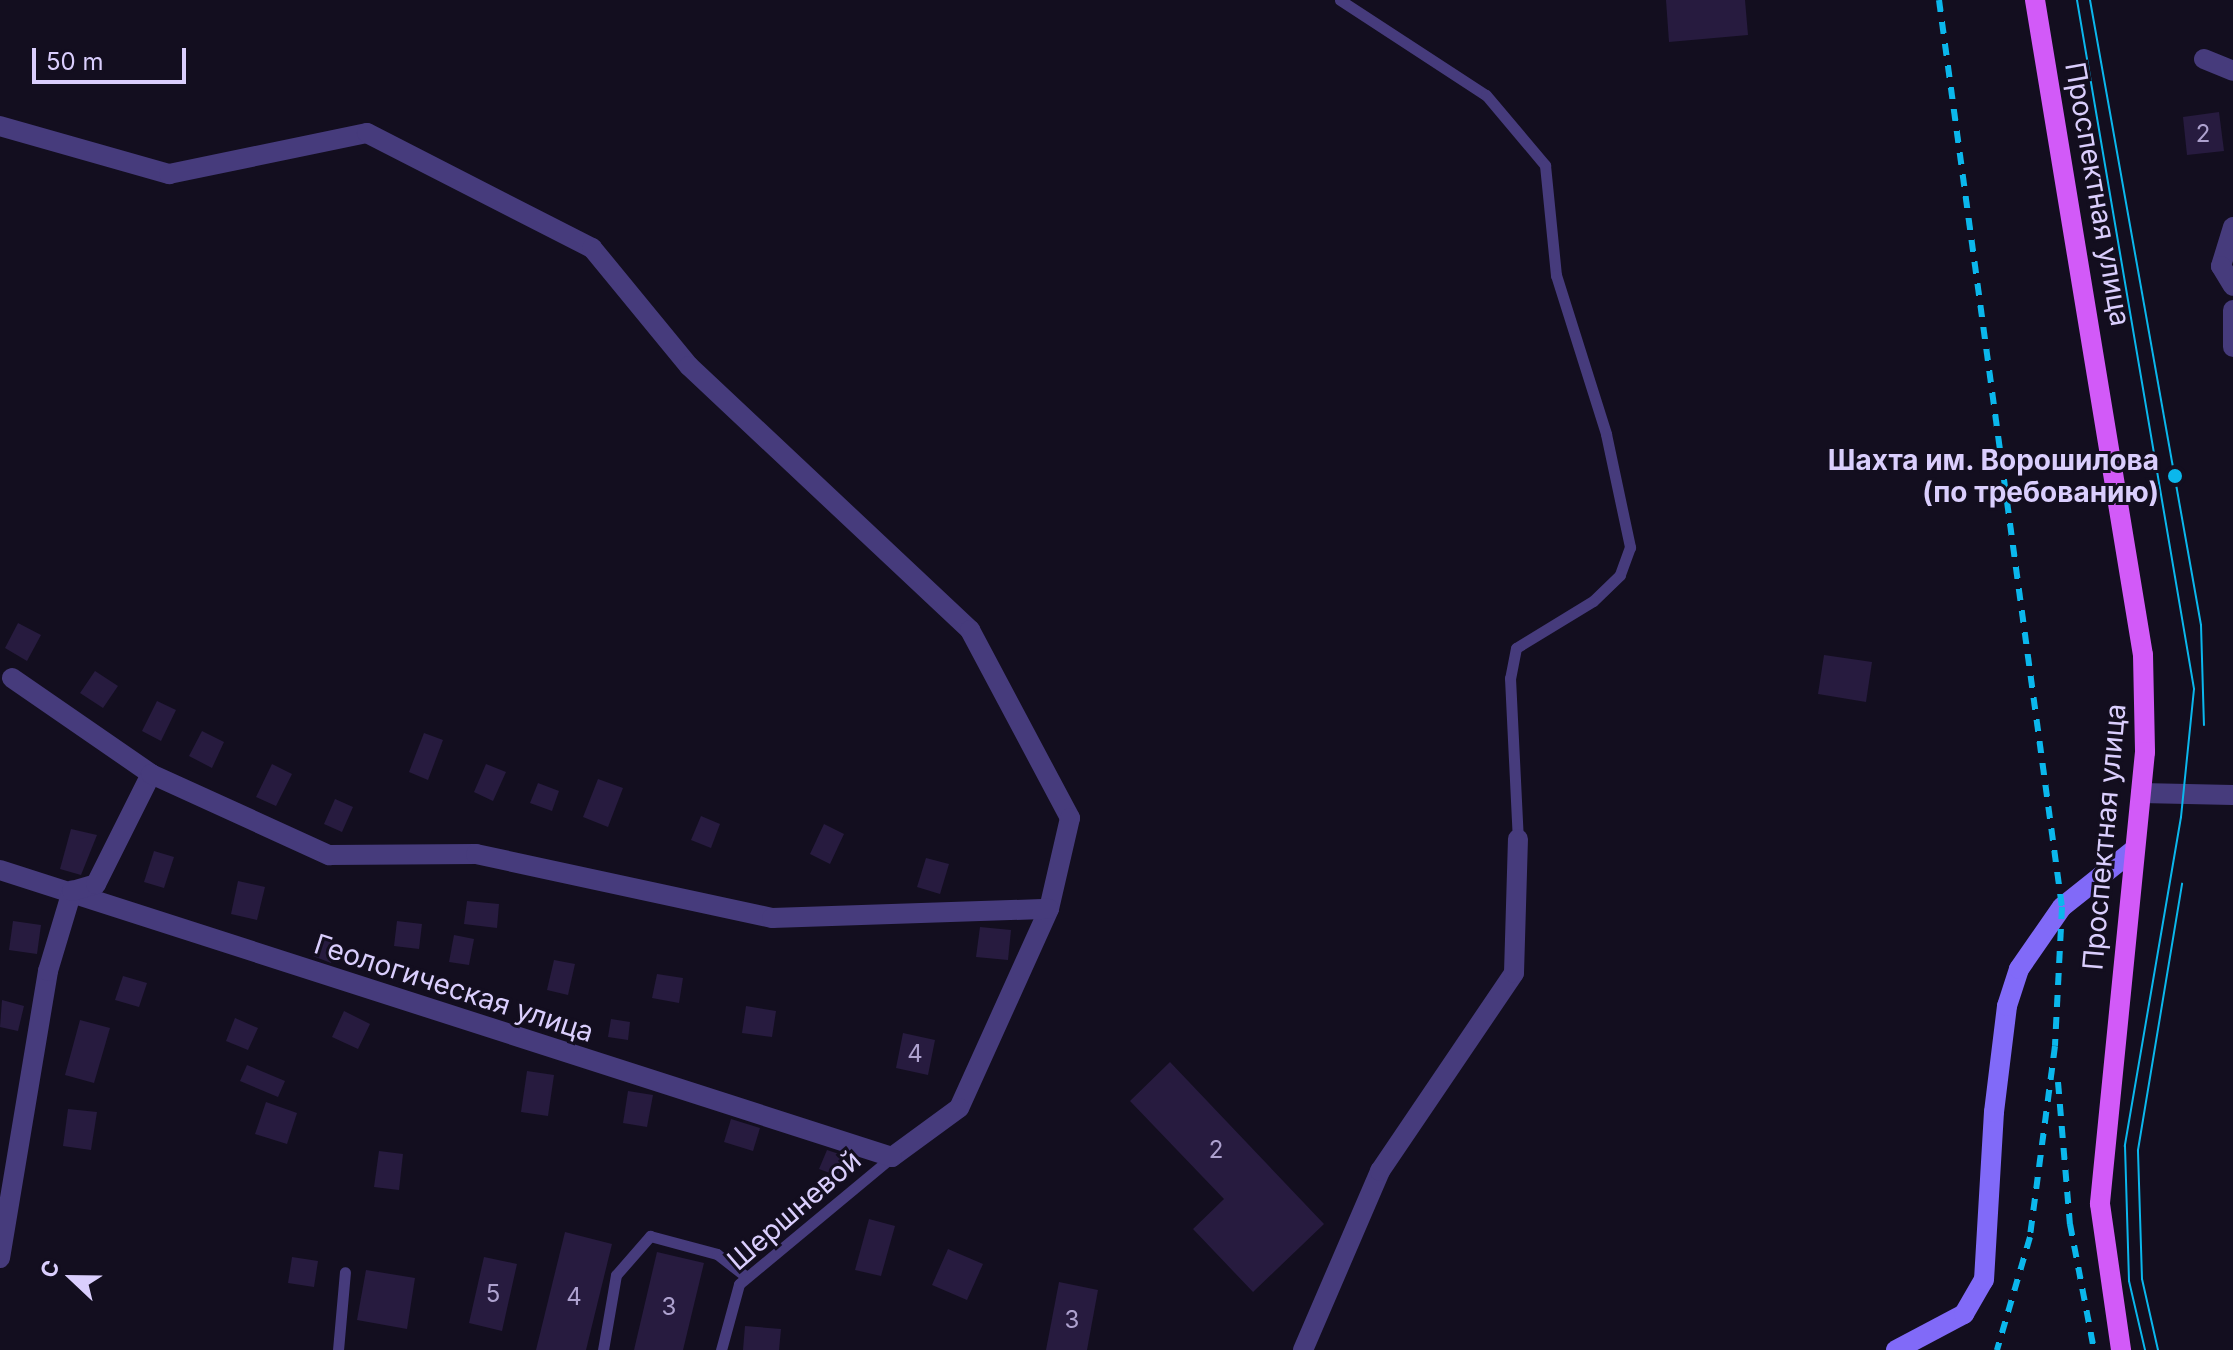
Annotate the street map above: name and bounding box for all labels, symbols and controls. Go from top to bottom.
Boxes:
scale bar [36,32,190,82]
text: 50 m [46,47,104,76]
street label: Проспектная улица [2058,59,2138,329]
house number: 2 [2196,120,2210,148]
place label: Шахта им. Ворошилова (по требованию) [1827,443,2159,509]
marker: Шахта им. Ворошилова (по требованию) [2166,467,2184,485]
street label: Проспектная улица [2076,702,2132,972]
street label: Геологическая улица [310,927,598,1049]
house number: 4 [907,1040,923,1068]
house number: 2 [1209,1136,1223,1164]
street label: Шершневой [721,1143,867,1277]
north arrow [32,1238,112,1318]
text: С [35,1257,65,1281]
house number: 5 [486,1280,500,1308]
house number: 4 [566,1283,582,1311]
house number: 3 [662,1293,676,1321]
house number: 3 [1065,1306,1079,1334]

